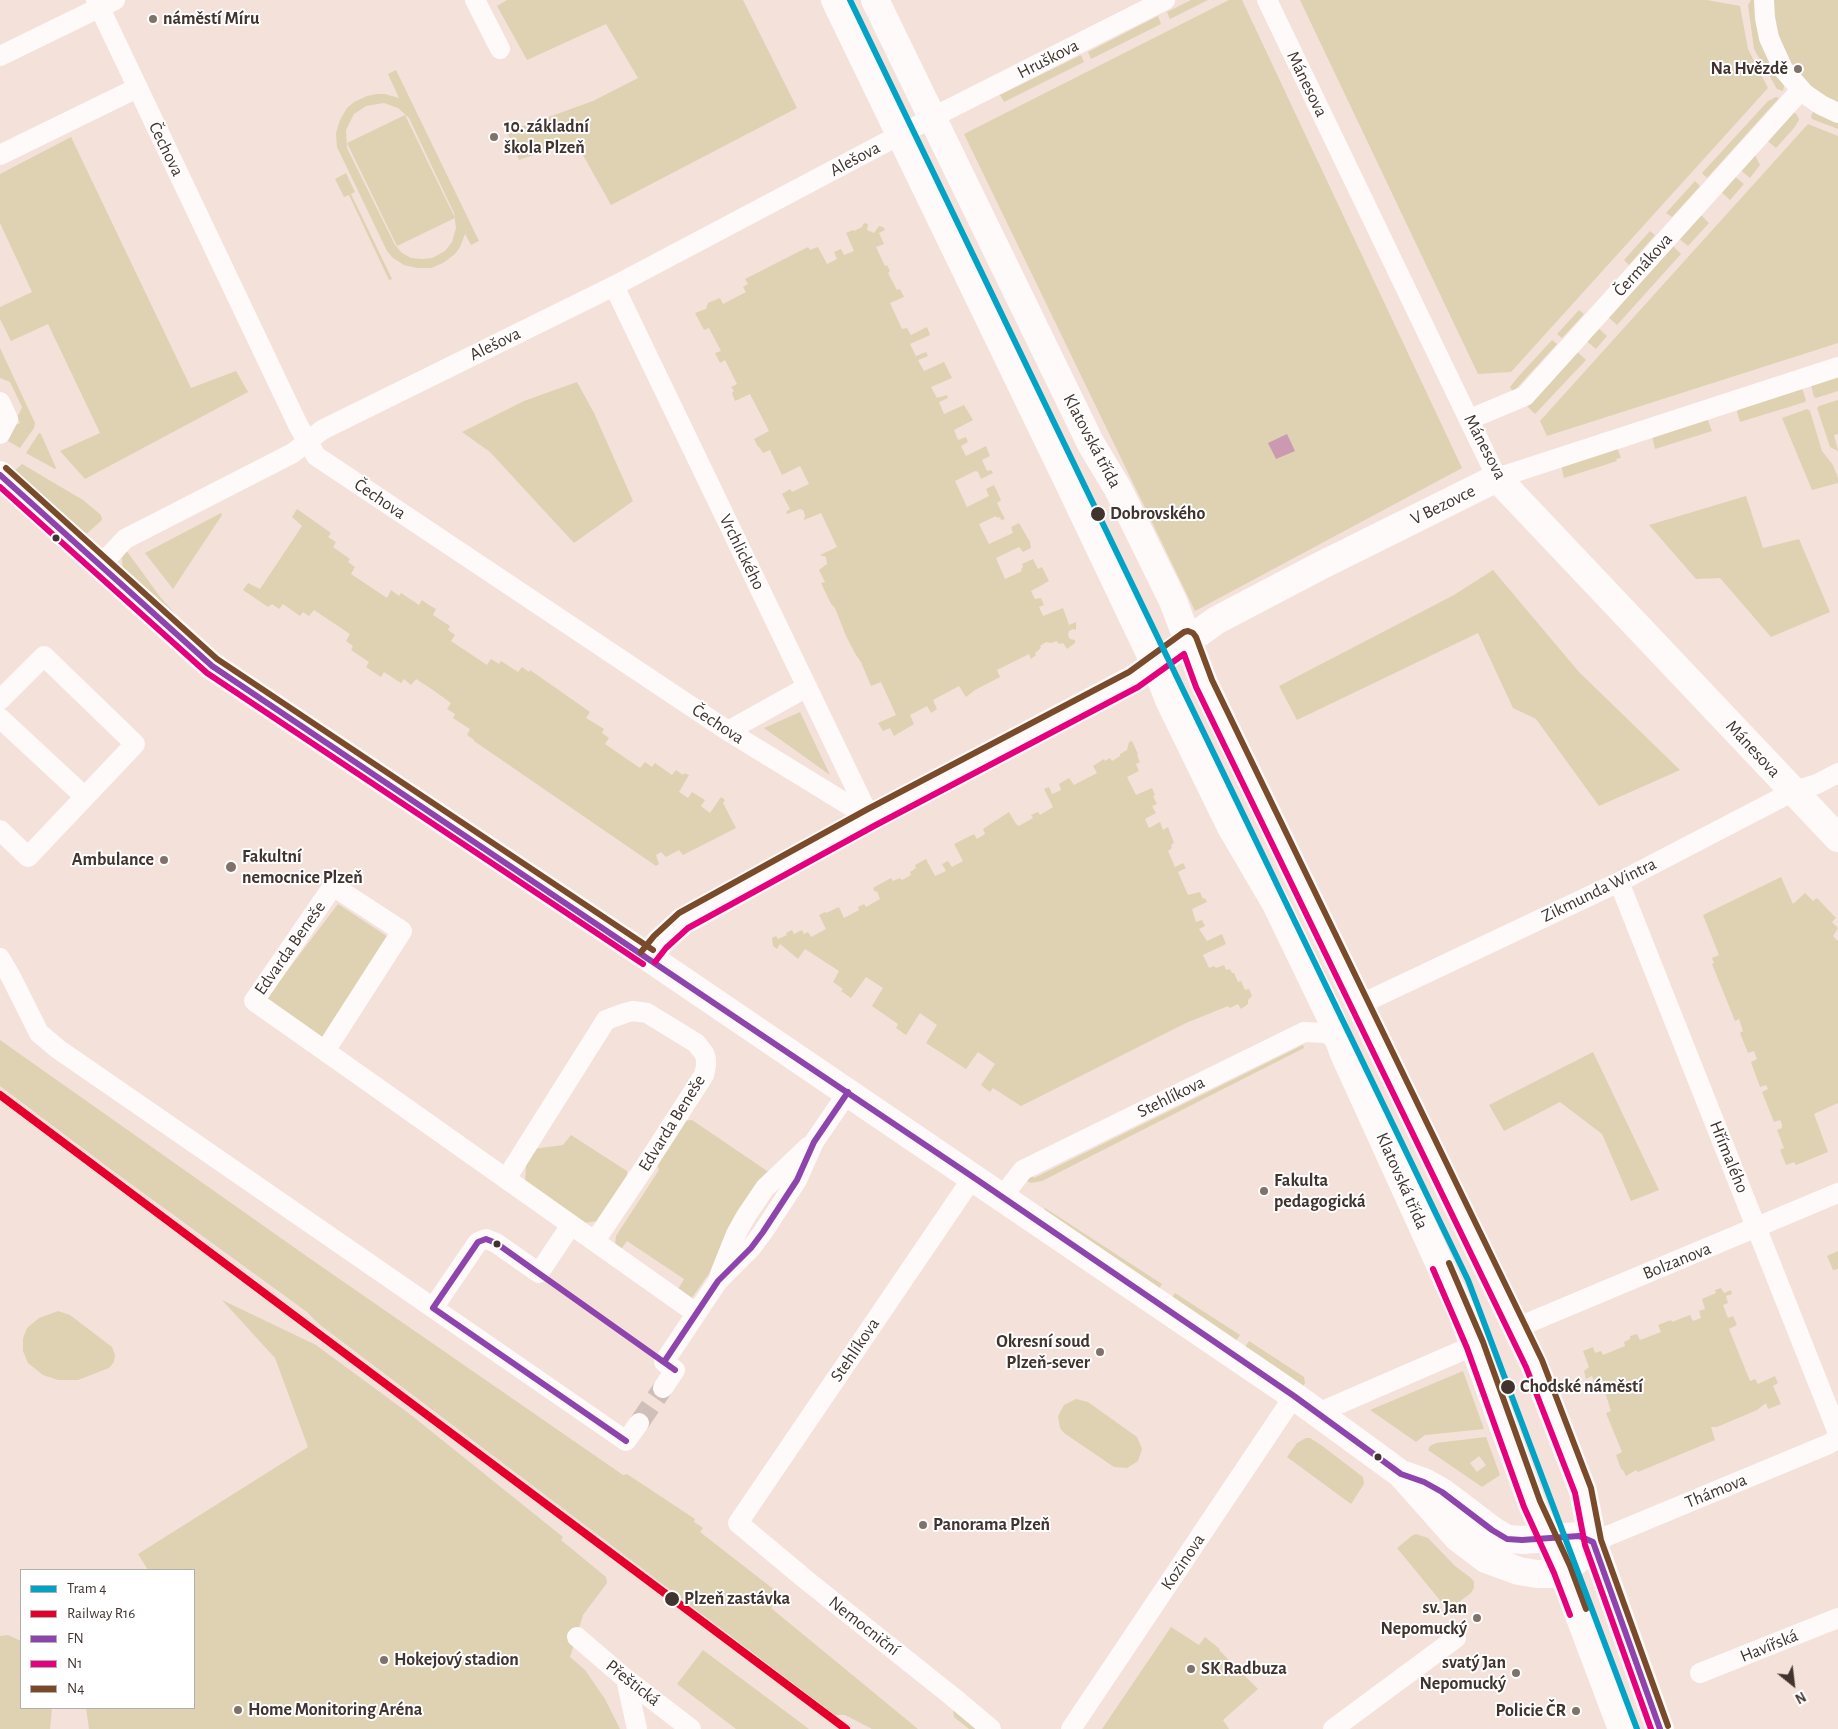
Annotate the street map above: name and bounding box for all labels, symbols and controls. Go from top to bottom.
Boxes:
place label: náměstí Míru [163,8,259,30]
marker: náměstí Míru [147,13,159,25]
street label: Hruškova [1014,34,1082,84]
street label: Mánesova [1282,48,1332,120]
place label: Na Hvězdě [1711,58,1788,80]
marker: Na Hvězdě [1792,63,1804,75]
place label: 10. základní škola Plzeň [504,116,589,158]
street label: Čechova [144,118,188,180]
marker: 10. základní škola Plzeň [488,131,500,143]
street label: Alešova [826,137,884,181]
street label: Čermákova [1609,229,1677,301]
street label: Alešova [466,322,524,366]
street label: Klatovská třída [1058,390,1126,492]
street label: Mánesova [1459,411,1511,483]
street label: Čechova [350,474,410,524]
street label: V Bezovce [1407,480,1479,530]
place label: Dobrovského [1110,503,1205,525]
marker: Dobrovského [1089,505,1107,523]
street label: Vrchlického [714,511,770,593]
unlabelled marker [51,533,61,543]
street label: Čechova [688,699,748,749]
street label: Mánesova [1721,716,1785,782]
place label: Fakultní nemocnice Plzeň [242,846,363,889]
place label: Ambulance [72,849,154,871]
street label: Zikmunda Wintra [1538,853,1660,927]
marker: Ambulance [158,854,170,866]
marker: Fakultní nemocnice Plzeň [224,860,238,874]
street label: Edvarda Beneše [250,897,330,999]
street label: Edvarda Beneše [634,1071,710,1175]
street label: Stehlíkova [1134,1071,1208,1123]
street label: Hřímalého [1705,1118,1753,1196]
street label: Klatovská třída [1371,1129,1433,1233]
place label: Fakulta pedagogická [1274,1170,1366,1212]
marker: Fakulta pedagogická [1258,1185,1270,1197]
street label: Bolzanova [1640,1238,1714,1284]
unlabelled marker [492,1239,502,1249]
street label: Stehlíkova [826,1314,884,1386]
place label: Okresní soud Plzeň-sever [996,1331,1090,1374]
marker: Okresní soud Plzeň-sever [1094,1346,1106,1358]
place label: Chodské náměstí [1520,1376,1643,1398]
marker: Chodské náměstí [1499,1378,1517,1396]
unlabelled marker [1373,1452,1383,1462]
street label: Thámova [1682,1469,1750,1513]
place label: Panorama Plzeň [933,1514,1050,1536]
marker: Panorama Plzeň [917,1519,929,1531]
street label: Kozinova [1156,1530,1210,1594]
legend [20,1569,195,1709]
text: Tram 4 [67,1581,107,1596]
place label: Plzeň zastávka [684,1588,790,1610]
marker: Plzeň zastávka [663,1590,681,1608]
street label: Nemocniční [824,1592,904,1660]
place label: sv. Jan Nepomucký [1381,1597,1467,1640]
text: Railway R16 [67,1606,135,1621]
marker: sv. Jan Nepomucký [1471,1612,1483,1624]
street label: Havířská [1737,1625,1801,1667]
text: FN [67,1631,84,1646]
place label: Hokejový stadion [394,1649,519,1671]
place label: svatý Jan Nepomucký [1420,1652,1506,1695]
marker: Hokejový stadion [378,1654,390,1666]
street label: Přeštická [602,1655,664,1711]
text: N1 [67,1656,82,1671]
place label: SK Radbuza [1201,1658,1287,1680]
north arrow [1768,1659,1818,1709]
marker: SK Radbuza [1185,1663,1197,1675]
marker: svatý Jan Nepomucký [1510,1667,1522,1679]
text: N4 [67,1681,84,1696]
text: N [1793,1689,1808,1706]
place label: Home Monitoring Aréna [248,1699,422,1721]
place label: Policie ČR [1496,1700,1566,1722]
marker: Home Monitoring Aréna [232,1704,244,1716]
marker: Policie ČR [1570,1705,1582,1717]

